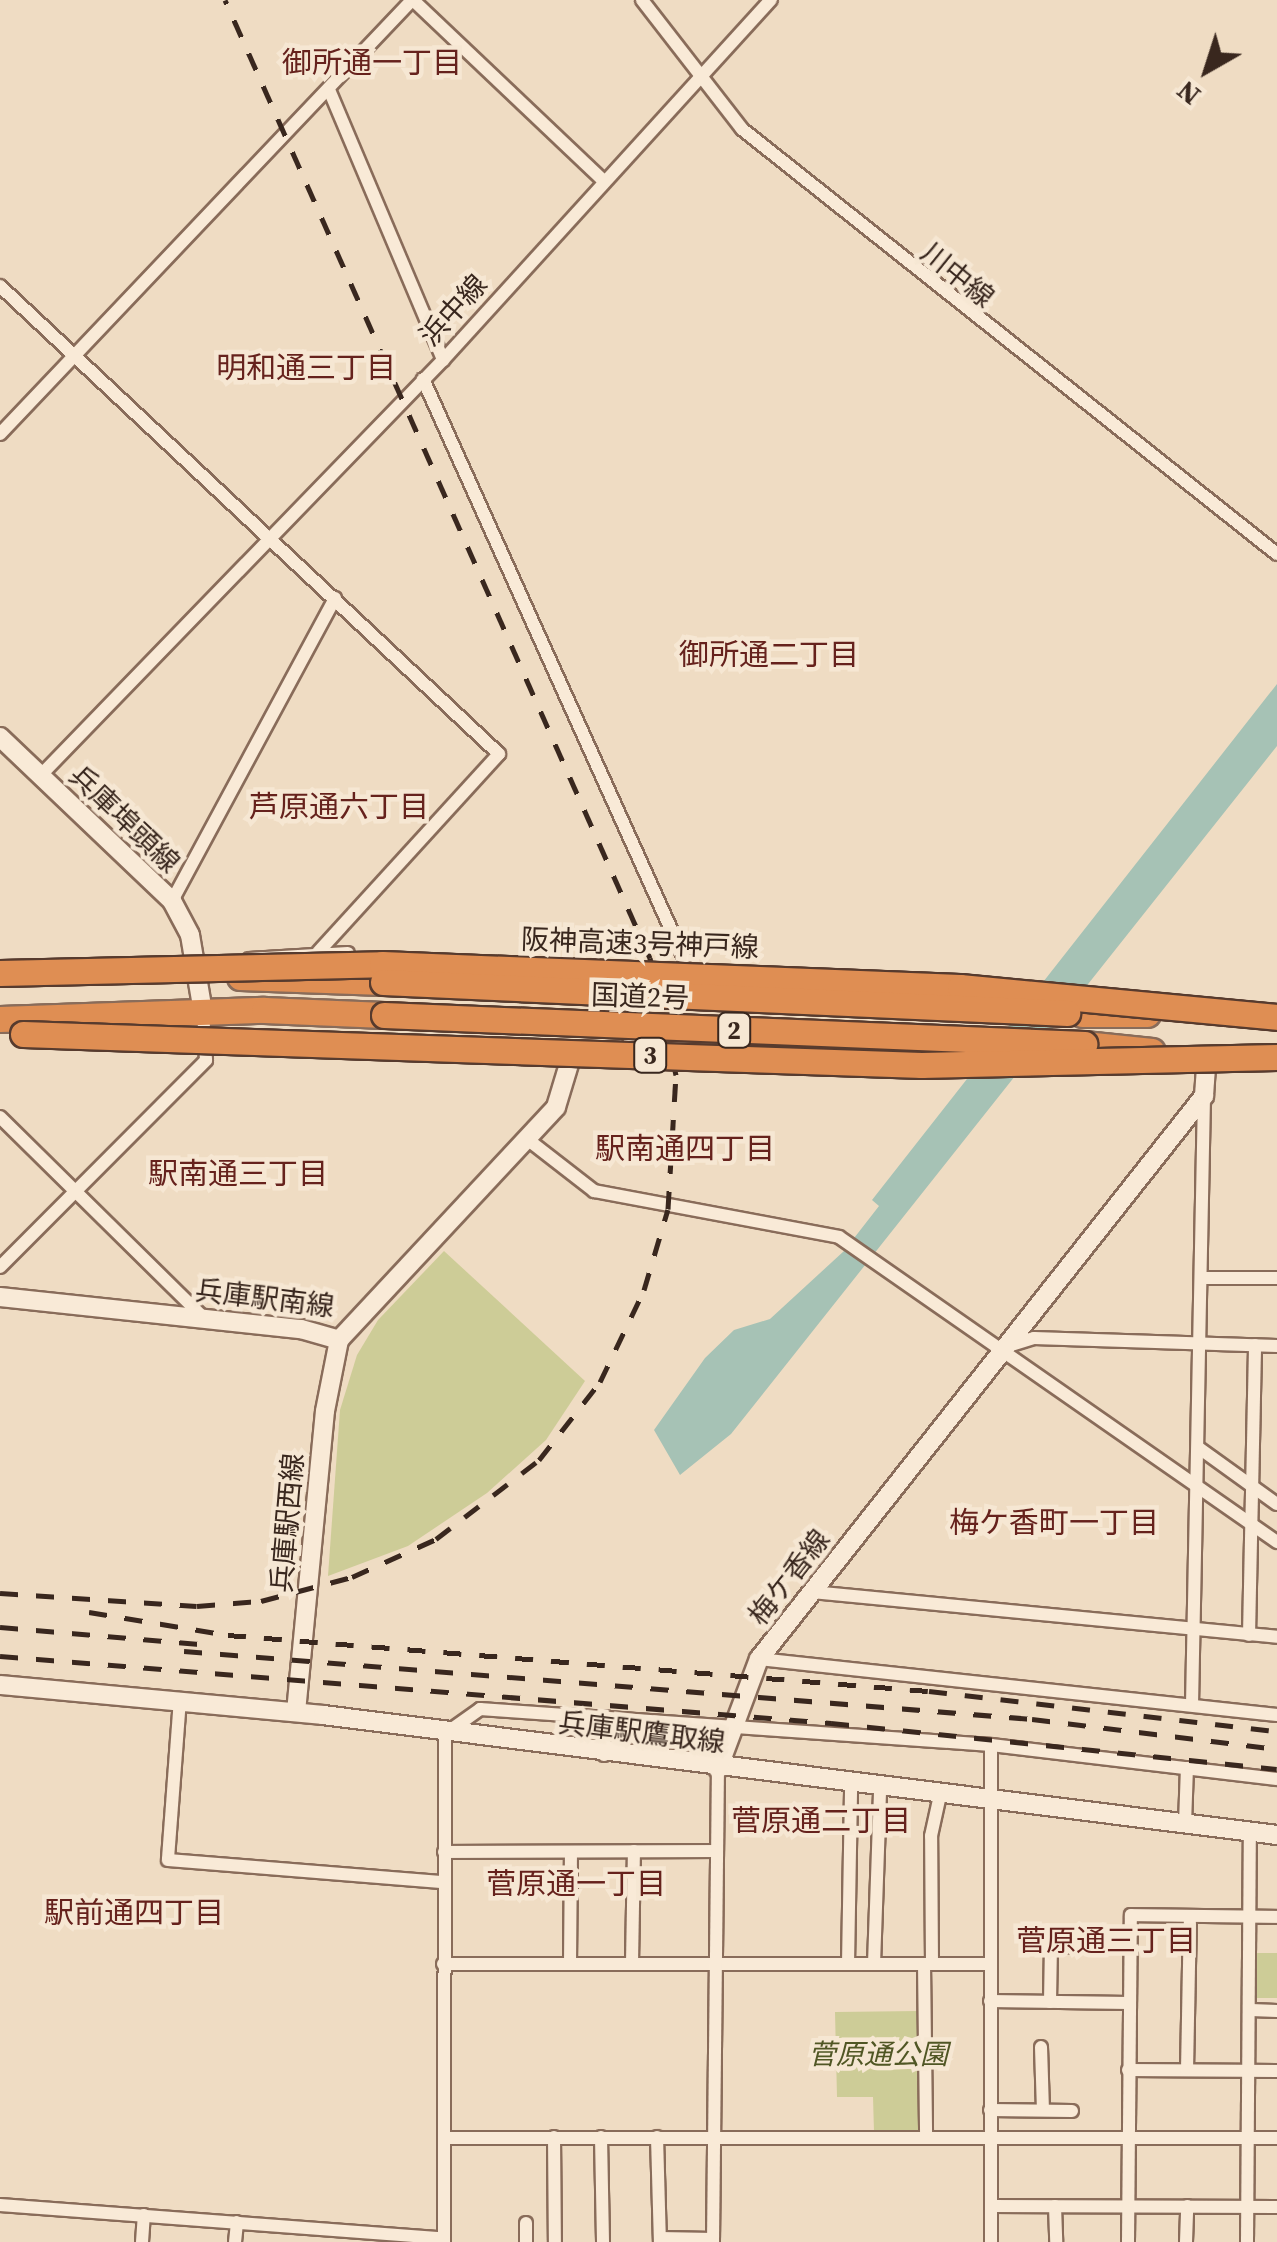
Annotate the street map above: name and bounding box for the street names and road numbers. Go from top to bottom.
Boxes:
street label: 川中線 [915,236,1001,314]
street label: 浜中線 [412,268,494,352]
street label: 兵庫埠頭線 [63,758,187,880]
street label: 阪神高速3号神戸線 [520,922,760,964]
street label: 国道2号 [590,978,690,1014]
road number: 2 [716,1010,752,1050]
road number: 3 [632,1035,668,1075]
street label: 兵庫駅南線 [193,1273,337,1323]
street label: 兵庫駅西線 [264,1452,310,1594]
street label: 梅ケ香線 [741,1523,837,1631]
street label: 兵庫駅鷹取線 [557,1705,727,1759]

